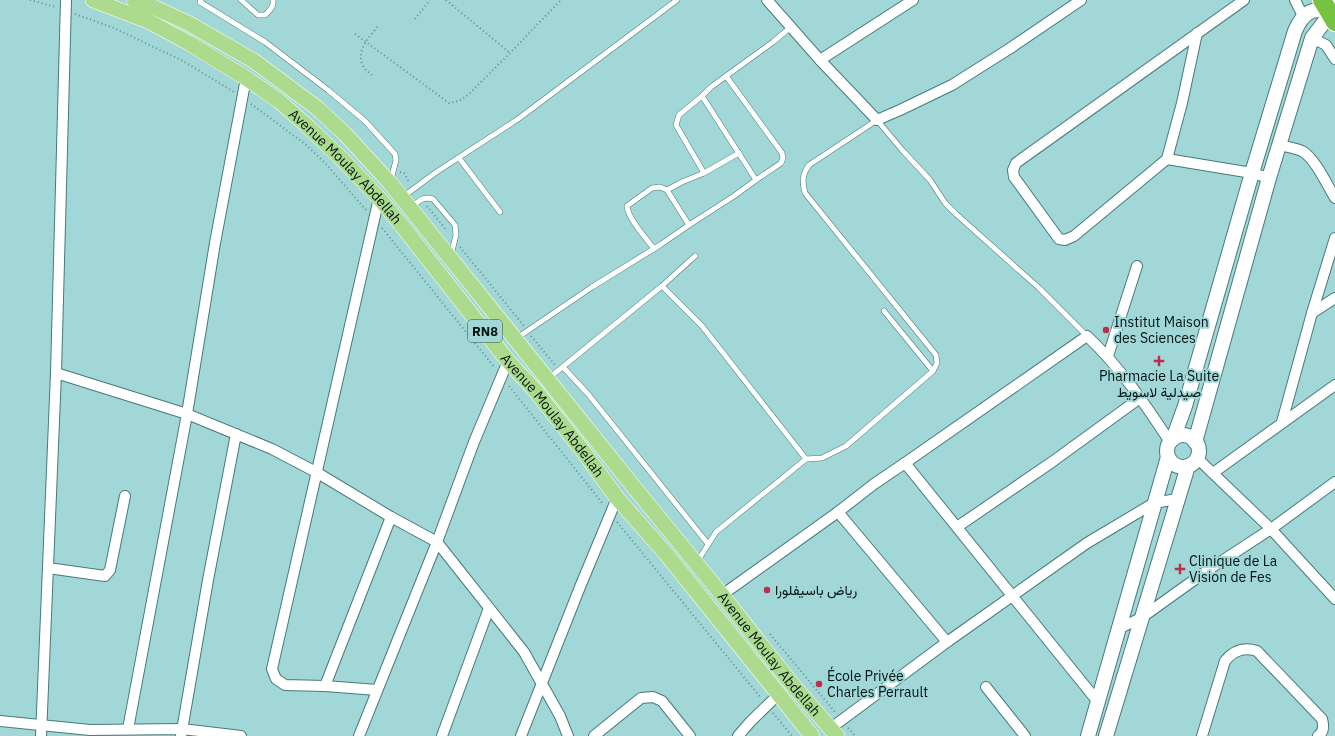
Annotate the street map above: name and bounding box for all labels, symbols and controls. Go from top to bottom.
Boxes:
street label: Avenue Moulay Abdellah [285,105,406,228]
place label: Institut Maison des Sciences [1114,313,1209,347]
road number: RN8 [468,320,502,342]
marker: Institut Maison des Sciences [1101,325,1111,335]
street label: Avenue Moulay Abdellah [497,350,608,481]
marker: Pharmacie La Suite صيدلية لاسويط [1154,356,1164,366]
place label: Pharmacie La Suite صيدلية لاسويط [1099,367,1219,401]
place label: Clinique de La Vision de Fes [1189,552,1278,586]
marker: Clinique de La Vision de Fes [1174,563,1186,575]
place label: رياض باسيفلورا [775,581,857,599]
marker: رياض باسيفلورا [762,585,772,595]
street label: Avenue Moulay Abdellah [714,588,825,720]
place label: École Privée Charles Perrault [827,666,928,701]
marker: École Privée Charles Perrault [814,679,824,689]

